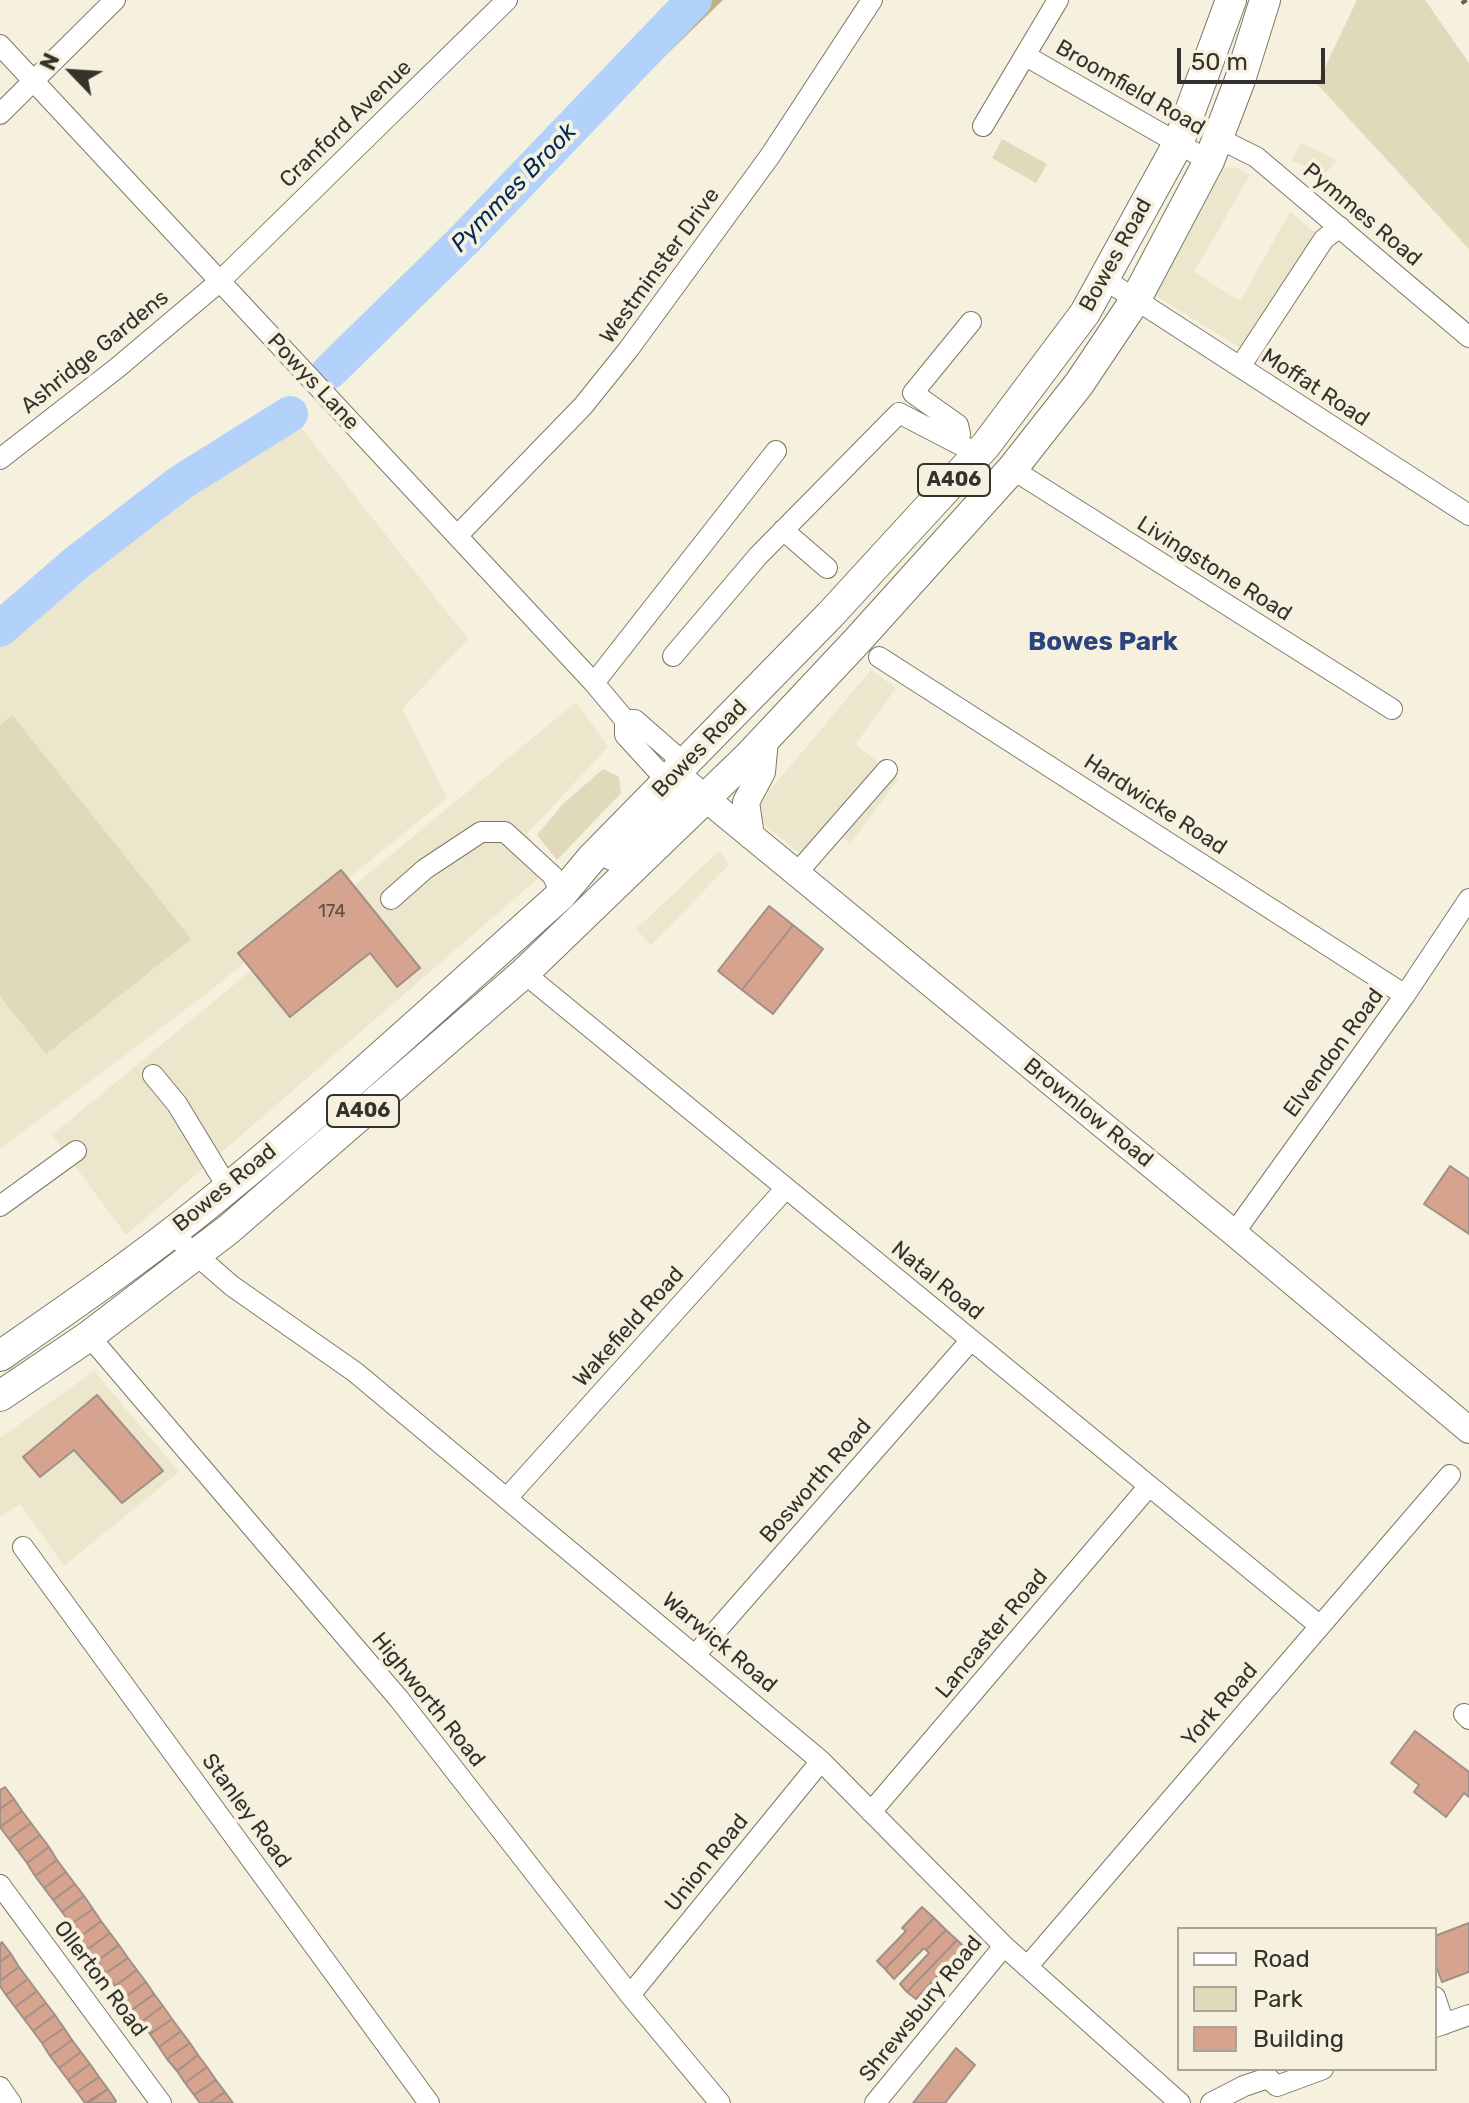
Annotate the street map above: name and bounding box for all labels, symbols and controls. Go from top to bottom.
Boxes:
north arrow [32,32,112,112]
scale bar [1181,32,1329,82]
street label: Broomfield Road [1051,35,1209,141]
text: 50 m [1191,48,1248,76]
text: N [34,49,65,75]
street label: Cranford Avenue [275,55,417,193]
water label: Pymmes Brook [445,118,583,258]
street label: Pymmes Road [1297,158,1427,272]
street label: Westminster Drive [595,183,725,349]
street label: Bowes Road [1074,194,1158,316]
street label: Ashridge Gardens [16,284,174,420]
street label: Powys Lane [262,328,364,436]
street label: Moffat Road [1256,343,1374,433]
road number: A406 [918,464,990,496]
street label: Livingstone Road [1132,511,1296,627]
district label: Bowes Park [1028,626,1178,658]
street label: Bowes Road [647,695,753,803]
street label: Hardwicke Road [1079,749,1231,861]
house number: 174 [318,901,346,923]
street label: Elvendon Road [1278,983,1390,1123]
street label: Brownlow Road [1018,1053,1158,1173]
road number: A406 [327,1095,399,1127]
street label: Bowes Road [168,1138,282,1238]
street label: Natal Road [886,1236,988,1326]
street label: Wakefield Road [568,1261,690,1393]
street label: Bosworth Road [755,1413,877,1549]
street label: Lancaster Road [930,1564,1054,1704]
street label: Warwick Road [656,1587,782,1699]
street label: Highworth Road [366,1627,490,1773]
street label: York Road [1176,1658,1264,1752]
street label: Stanley Road [196,1749,296,1873]
street label: Union Road [660,1809,754,1917]
street label: Ollerton Road [48,1916,152,2042]
legend [1177,1927,1437,2071]
street label: Shrewsbury Road [854,1931,988,2087]
text: Road [1253,1945,1310,1973]
text: Park [1253,1985,1303,2013]
text: Building [1253,2025,1344,2053]

